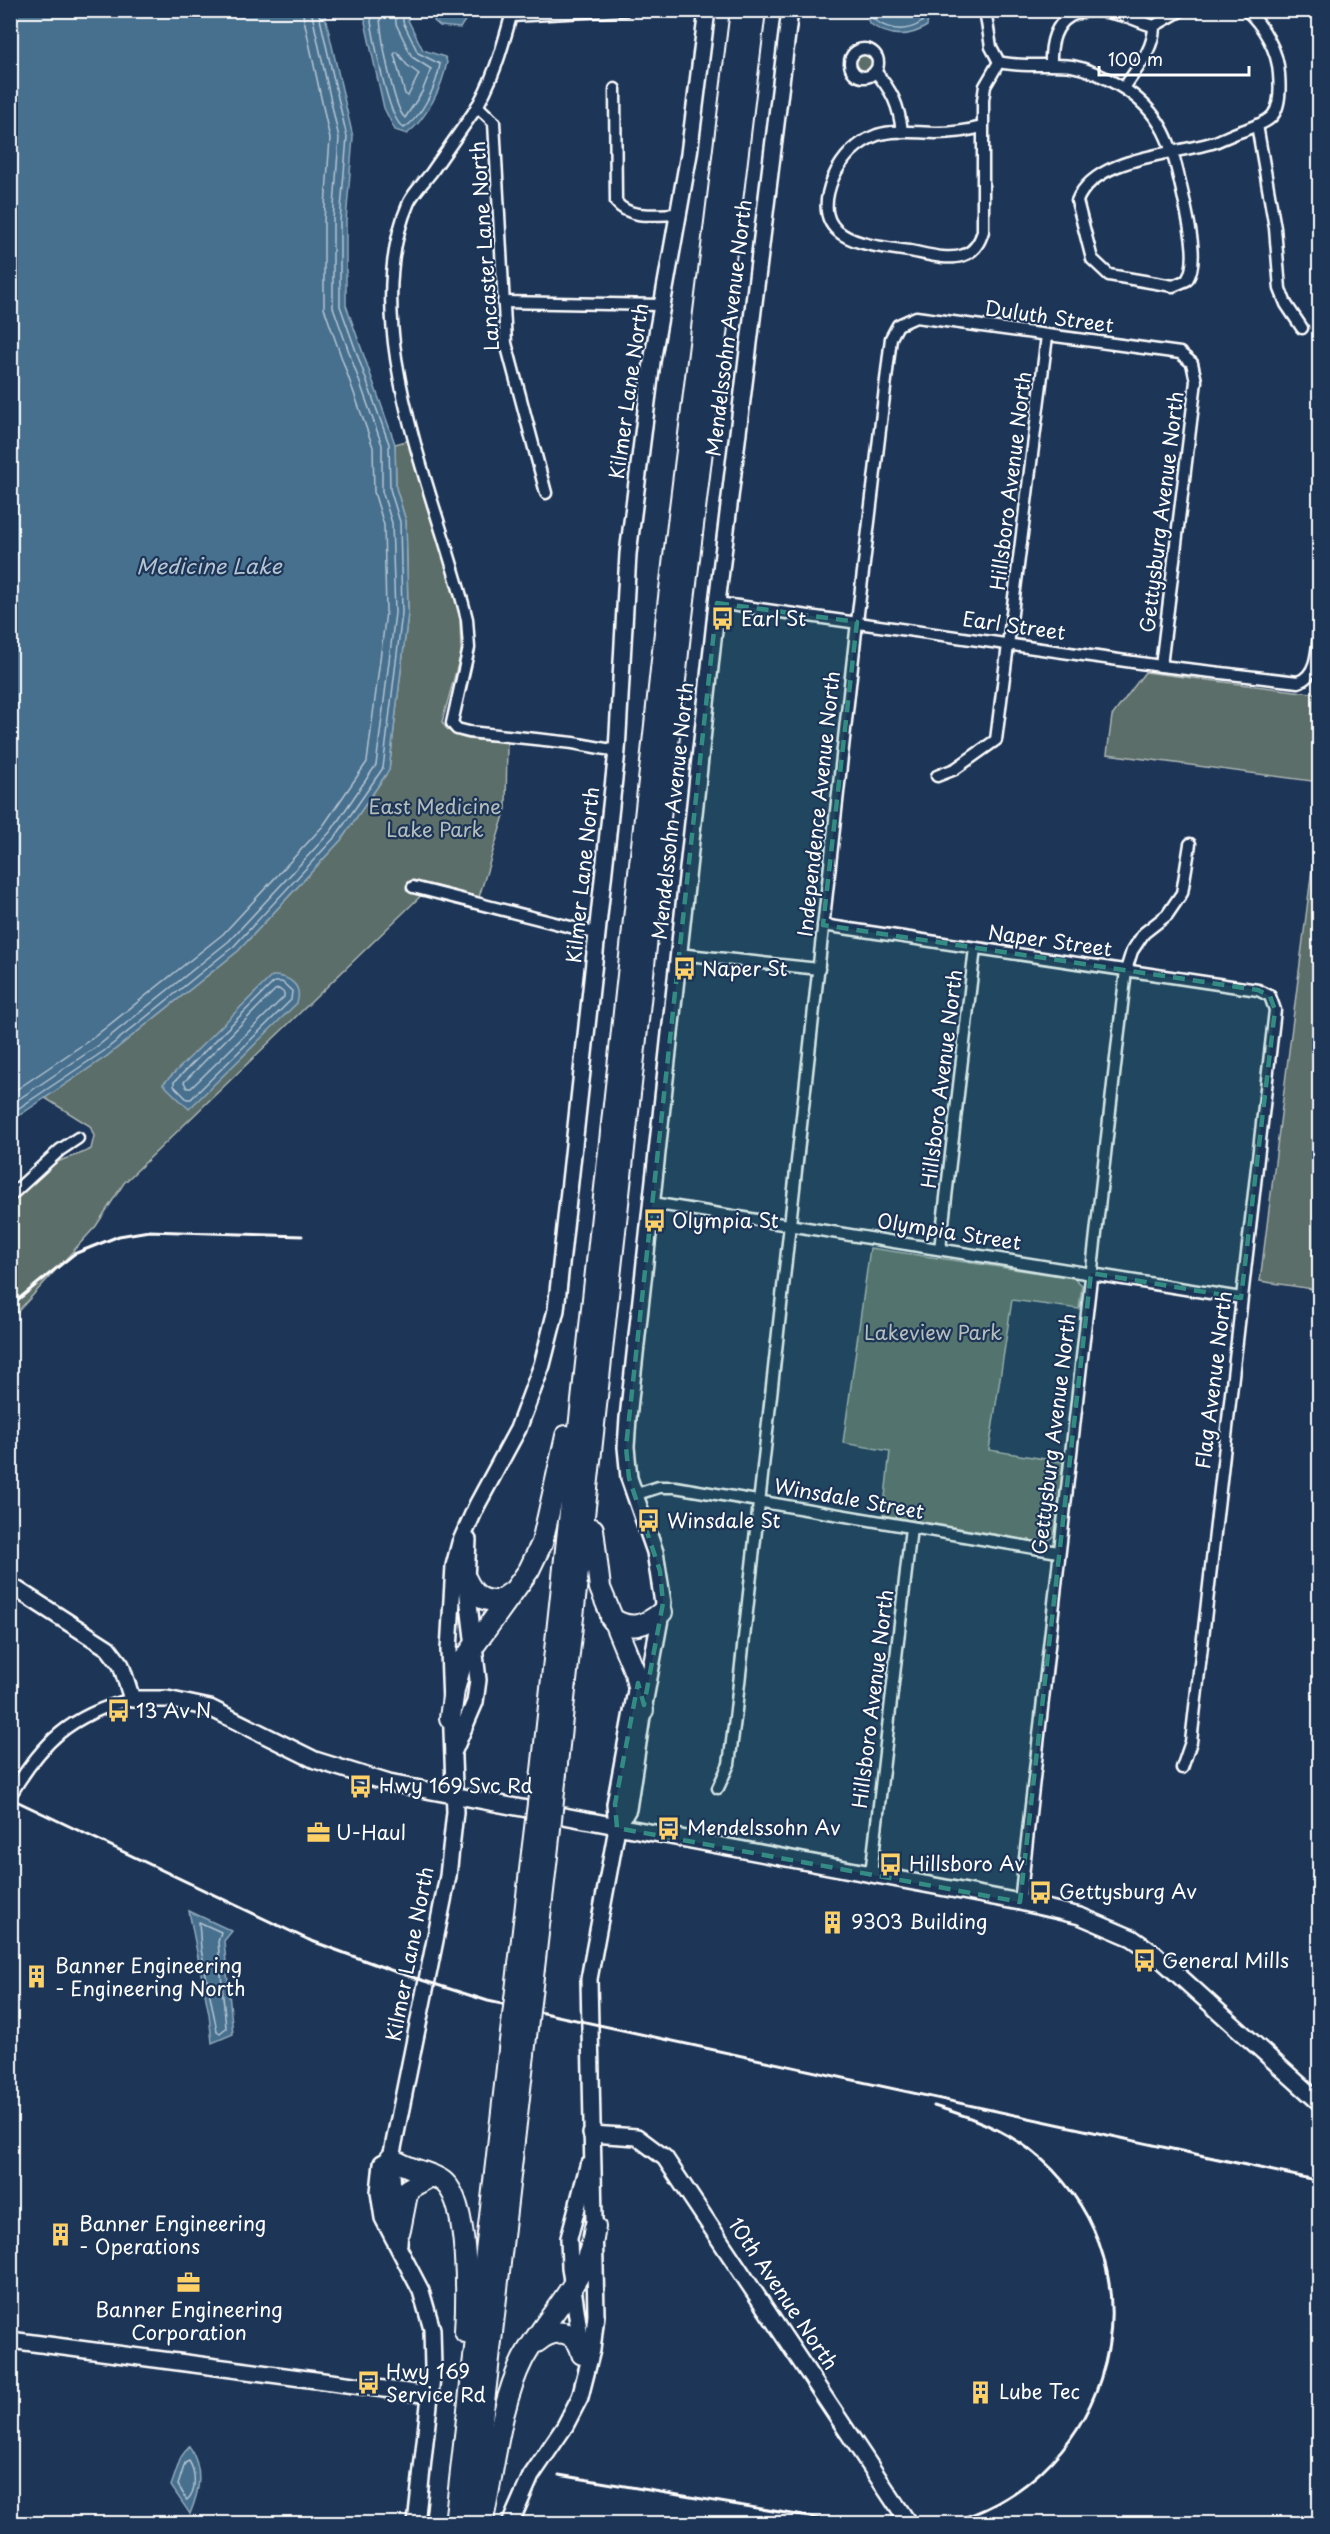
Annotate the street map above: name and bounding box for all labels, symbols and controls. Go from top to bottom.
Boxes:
scale bar [1099,39,1249,77]
text: 100 m [1108,45,1163,72]
street label: Lancaster Lane North [462,140,506,352]
street label: Mendelssohn Avenue North [697,198,759,458]
street label: Duluth Street [983,292,1116,340]
street label: Kilmer Lane North [601,301,655,481]
street label: Hillsboro Avenue North [982,370,1038,592]
street label: Gettysburg Avenue North [1131,389,1191,634]
water label: Medicine Lake [136,549,284,581]
place label: Earl St [741,603,806,633]
street label: Earl Street [961,603,1068,647]
bus stop icon: Earl St [710,606,736,632]
street label: Independence Avenue North [789,670,847,938]
street label: Mendelssohn Avenue North [644,681,700,941]
street label: Kilmer Lane North [558,785,606,965]
park label: East Medicine Lake Park [369,791,501,844]
street label: Naper Street [986,916,1114,964]
place label: Naper St [702,953,788,983]
bus stop icon: Naper St [671,956,697,982]
street label: Hillsboro Avenue North [913,968,969,1190]
place label: Olympia St [672,1205,779,1235]
street label: Olympia Street [875,1205,1023,1257]
bus stop icon: Olympia St [641,1208,667,1234]
street label: Flag Avenue North [1187,1289,1239,1471]
street label: Gettysburg Avenue North [1023,1311,1083,1556]
park label: Lakeview Park [864,1317,1002,1347]
street label: Winsdale Street [772,1470,927,1526]
place label: Winsdale St [667,1505,781,1535]
bus stop icon: Winsdale St [636,1508,662,1534]
street label: Hillsboro Avenue North [844,1588,900,1810]
place label: 13 Av N [136,1695,211,1725]
bus stop icon: 13 Av N [105,1698,131,1724]
place label: Hwy 169 Svc Rd [379,1770,533,1800]
bus stop icon: Hwy 169 Svc Rd [348,1773,374,1799]
place label: Mendelssohn Av [687,1812,841,1842]
bus stop icon: Mendelssohn Av [656,1815,682,1841]
place label: U-Haul [336,1817,406,1847]
office icon: U-Haul [305,1820,331,1846]
place label: Hillsboro Av [909,1848,1025,1878]
bus stop icon: Hillsboro Av [878,1851,904,1877]
street label: Kilmer Lane North [377,1864,441,2044]
place label: Gettysburg Av [1059,1876,1197,1906]
bus stop icon: Gettysburg Av [1028,1879,1054,1905]
place label: 9303 Building [851,1906,987,1936]
building icon: 9303 Building [820,1909,846,1935]
place label: General Mills [1162,1945,1289,1975]
bus stop icon: General Mills [1131,1948,1157,1974]
place label: Banner Engineering - Engineering North [55,1950,246,2003]
building icon: Banner Engineering - Engineering North [24,1964,50,1990]
place label: Banner Engineering - Operations [79,2208,266,2261]
street label: 10th Avenue North [722,2211,846,2376]
building icon: Banner Engineering - Operations [48,2222,74,2248]
office icon: Banner Engineering Corporation [176,2269,202,2295]
place label: Banner Engineering Corporation [95,2294,283,2347]
place label: Hwy 169 Service Rd [386,2356,486,2409]
bus stop icon: Hwy 169 Service Rd [355,2370,381,2396]
place label: Lube Tec [999,2376,1080,2406]
building icon: Lube Tec [968,2379,994,2405]

